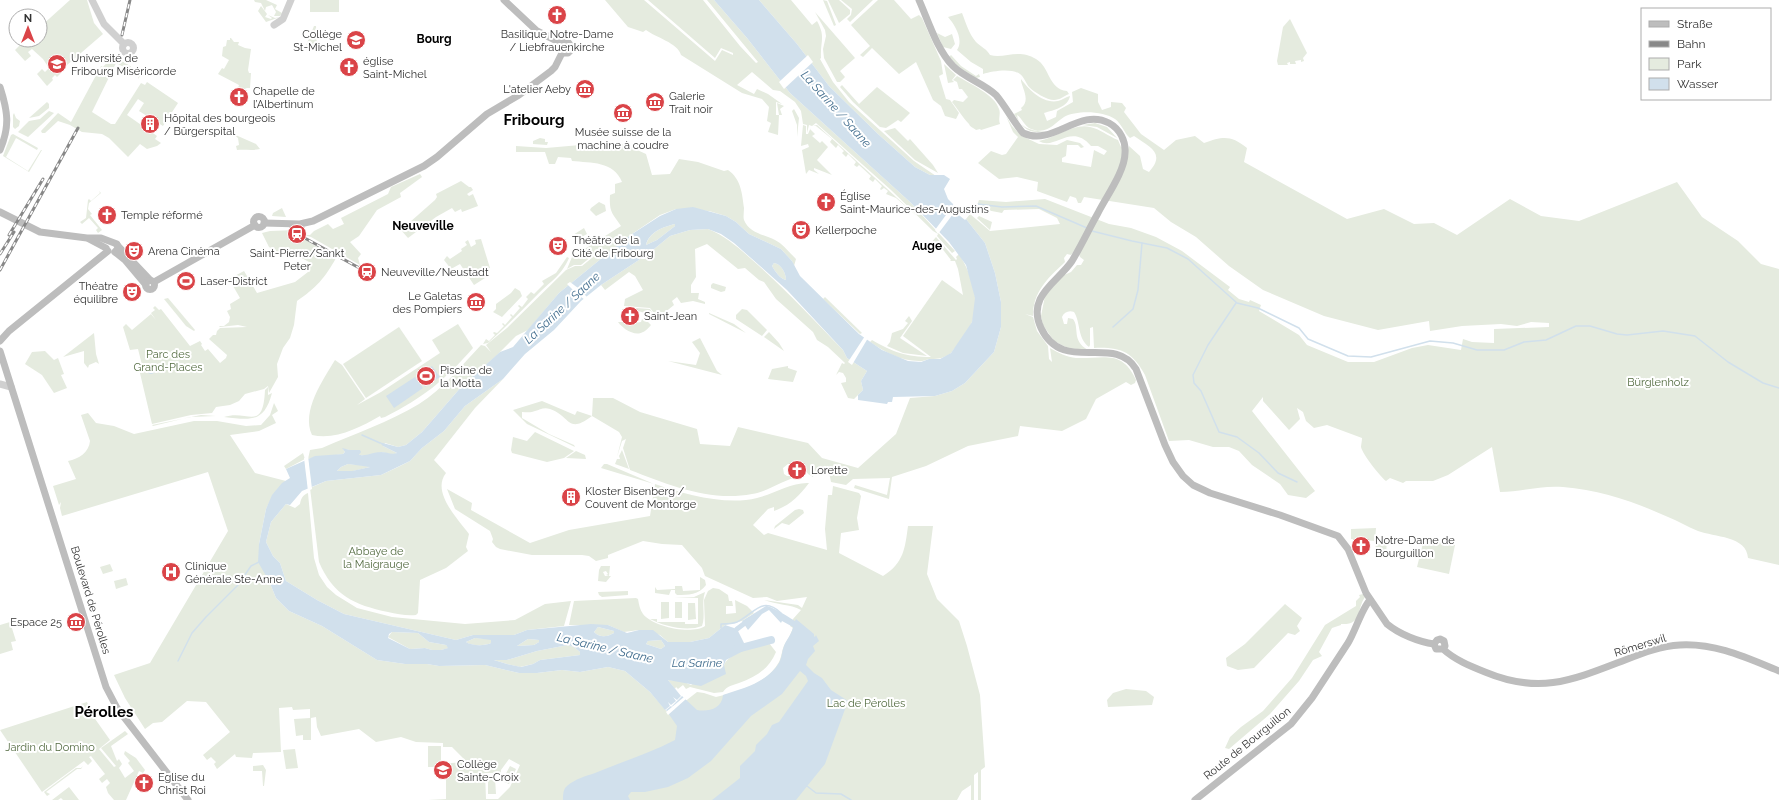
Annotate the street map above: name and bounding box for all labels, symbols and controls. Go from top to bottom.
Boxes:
church icon: Basilique Notre-Dame / Liebfrauenkirche [546,4,568,26]
north arrow [8,8,48,48]
legend [1641,8,1771,100]
text: N [24,12,32,25]
text: Straße [1677,17,1713,31]
place label: Collège St-Michel [293,28,343,54]
place label: Basilique Notre-Dame / Liebfrauenkirche [501,28,614,54]
school or university icon: Collège St-Michel [345,29,367,51]
district label: Bourg [416,32,452,46]
text: Bahn [1677,37,1706,51]
place label: Université de Fribourg Miséricorde [71,52,177,78]
school or university icon: Université de Fribourg Miséricorde [46,53,68,75]
place label: église Saint-Michel [363,55,427,81]
church icon: église Saint-Michel [338,56,360,78]
text: Park [1677,57,1702,71]
water label: La Sarine / Saane [798,68,874,151]
text: Wasser [1677,77,1719,91]
museum icon: L'atelier Aeby [574,78,596,100]
place label: L'atelier Aeby [503,83,571,96]
place label: Chapelle de l’Albertinum [253,85,315,111]
church icon: Chapelle de l’Albertinum [228,86,250,108]
place label: Galerie Trait noir [669,90,713,116]
museum icon: Galerie Trait noir [644,91,666,113]
museum icon: Musée suisse de la machine à coudre [612,102,634,124]
district label: Fribourg [504,111,564,129]
place label: Hôpital des bourgeois / Bürgerspital [164,112,275,138]
building icon: Hôpital des bourgeois / Bürgerspital [139,113,161,135]
place label: Musée suisse de la machine à coudre [575,126,671,152]
place label: Église Saint-Maurice-des-Augustins [840,189,989,216]
church icon: Église Saint-Maurice-des-Augustins [815,191,837,213]
church icon: Temple réformé [96,204,118,226]
place label: Temple réformé [121,209,203,222]
district label: Neuveville [392,219,454,233]
theatre icon: Kellerpoche [790,219,812,241]
station icon: Saint-Pierre/Sankt Peter [286,223,308,245]
place label: Kellerpoche [815,224,877,237]
place label: Théâtre de la Cité de Fribourg [572,234,654,260]
theatre icon: Théâtre de la Cité de Fribourg [547,235,569,257]
district label: Auge [912,239,942,253]
theatre icon: Arena Cinéma [123,240,145,262]
place label: Arena Cinéma [148,245,220,258]
place label: Saint-Pierre/Sankt Peter [250,247,345,273]
station icon: Neuveville/Neustadt [356,261,378,283]
place label: Neuveville/Neustadt [381,266,489,279]
water label: La Sarine / Saane [521,269,603,347]
sports icon: Laser-District [175,270,197,292]
place label: Laser-District [200,275,268,288]
place label: Théatre équilibre [74,280,119,306]
theatre icon: Théatre équilibre [121,281,143,303]
place label: Le Galetas des Pompiers [392,290,462,316]
museum icon: Le Galetas des Pompiers [465,291,487,313]
church icon: Saint-Jean [619,305,641,327]
place label: Saint-Jean [644,310,697,323]
park label: Parc des Grand-Places [133,348,203,374]
place label: Piscine de la Motta [440,364,493,390]
sports icon: Piscine de la Motta [415,365,437,387]
park label: Bürglenholz [1627,376,1689,389]
church icon: Lorette [786,459,808,481]
place label: Lorette [811,464,848,477]
place label: Kloster Bisenberg / Couvent de Montorge [585,485,697,511]
building icon: Kloster Bisenberg / Couvent de Montorge [560,486,582,508]
place label: Notre-Dame de Bourguillon [1375,534,1455,560]
church icon: Notre-Dame de Bourguillon [1350,535,1372,557]
street label: Boulevard de Pérolles [68,545,113,656]
park label: Abbaye de la Maigrauge [343,545,410,571]
place label: Clinique Générale Ste-Anne [185,560,283,586]
hospital icon: Clinique Générale Ste-Anne [160,561,182,583]
museum icon: Espace 25 [65,611,87,633]
place label: Espace 25 [10,616,62,629]
water label: La Sarine / Saane [556,630,655,666]
street label: Römerswil [1613,631,1668,660]
water label: La Sarine [672,656,723,670]
park label: Lac de Pérolles [827,697,905,710]
district label: Pérolles [75,703,133,721]
street label: Route de Bourguillon [1201,704,1293,782]
park label: Jardin du Domino [5,741,95,754]
place label: Collège Sainte-Croix [457,758,519,784]
school or university icon: Collège Sainte-Croix [432,759,454,781]
place label: Eglise du Christ Roi [158,771,206,797]
church icon: Eglise du Christ Roi [133,772,155,794]

